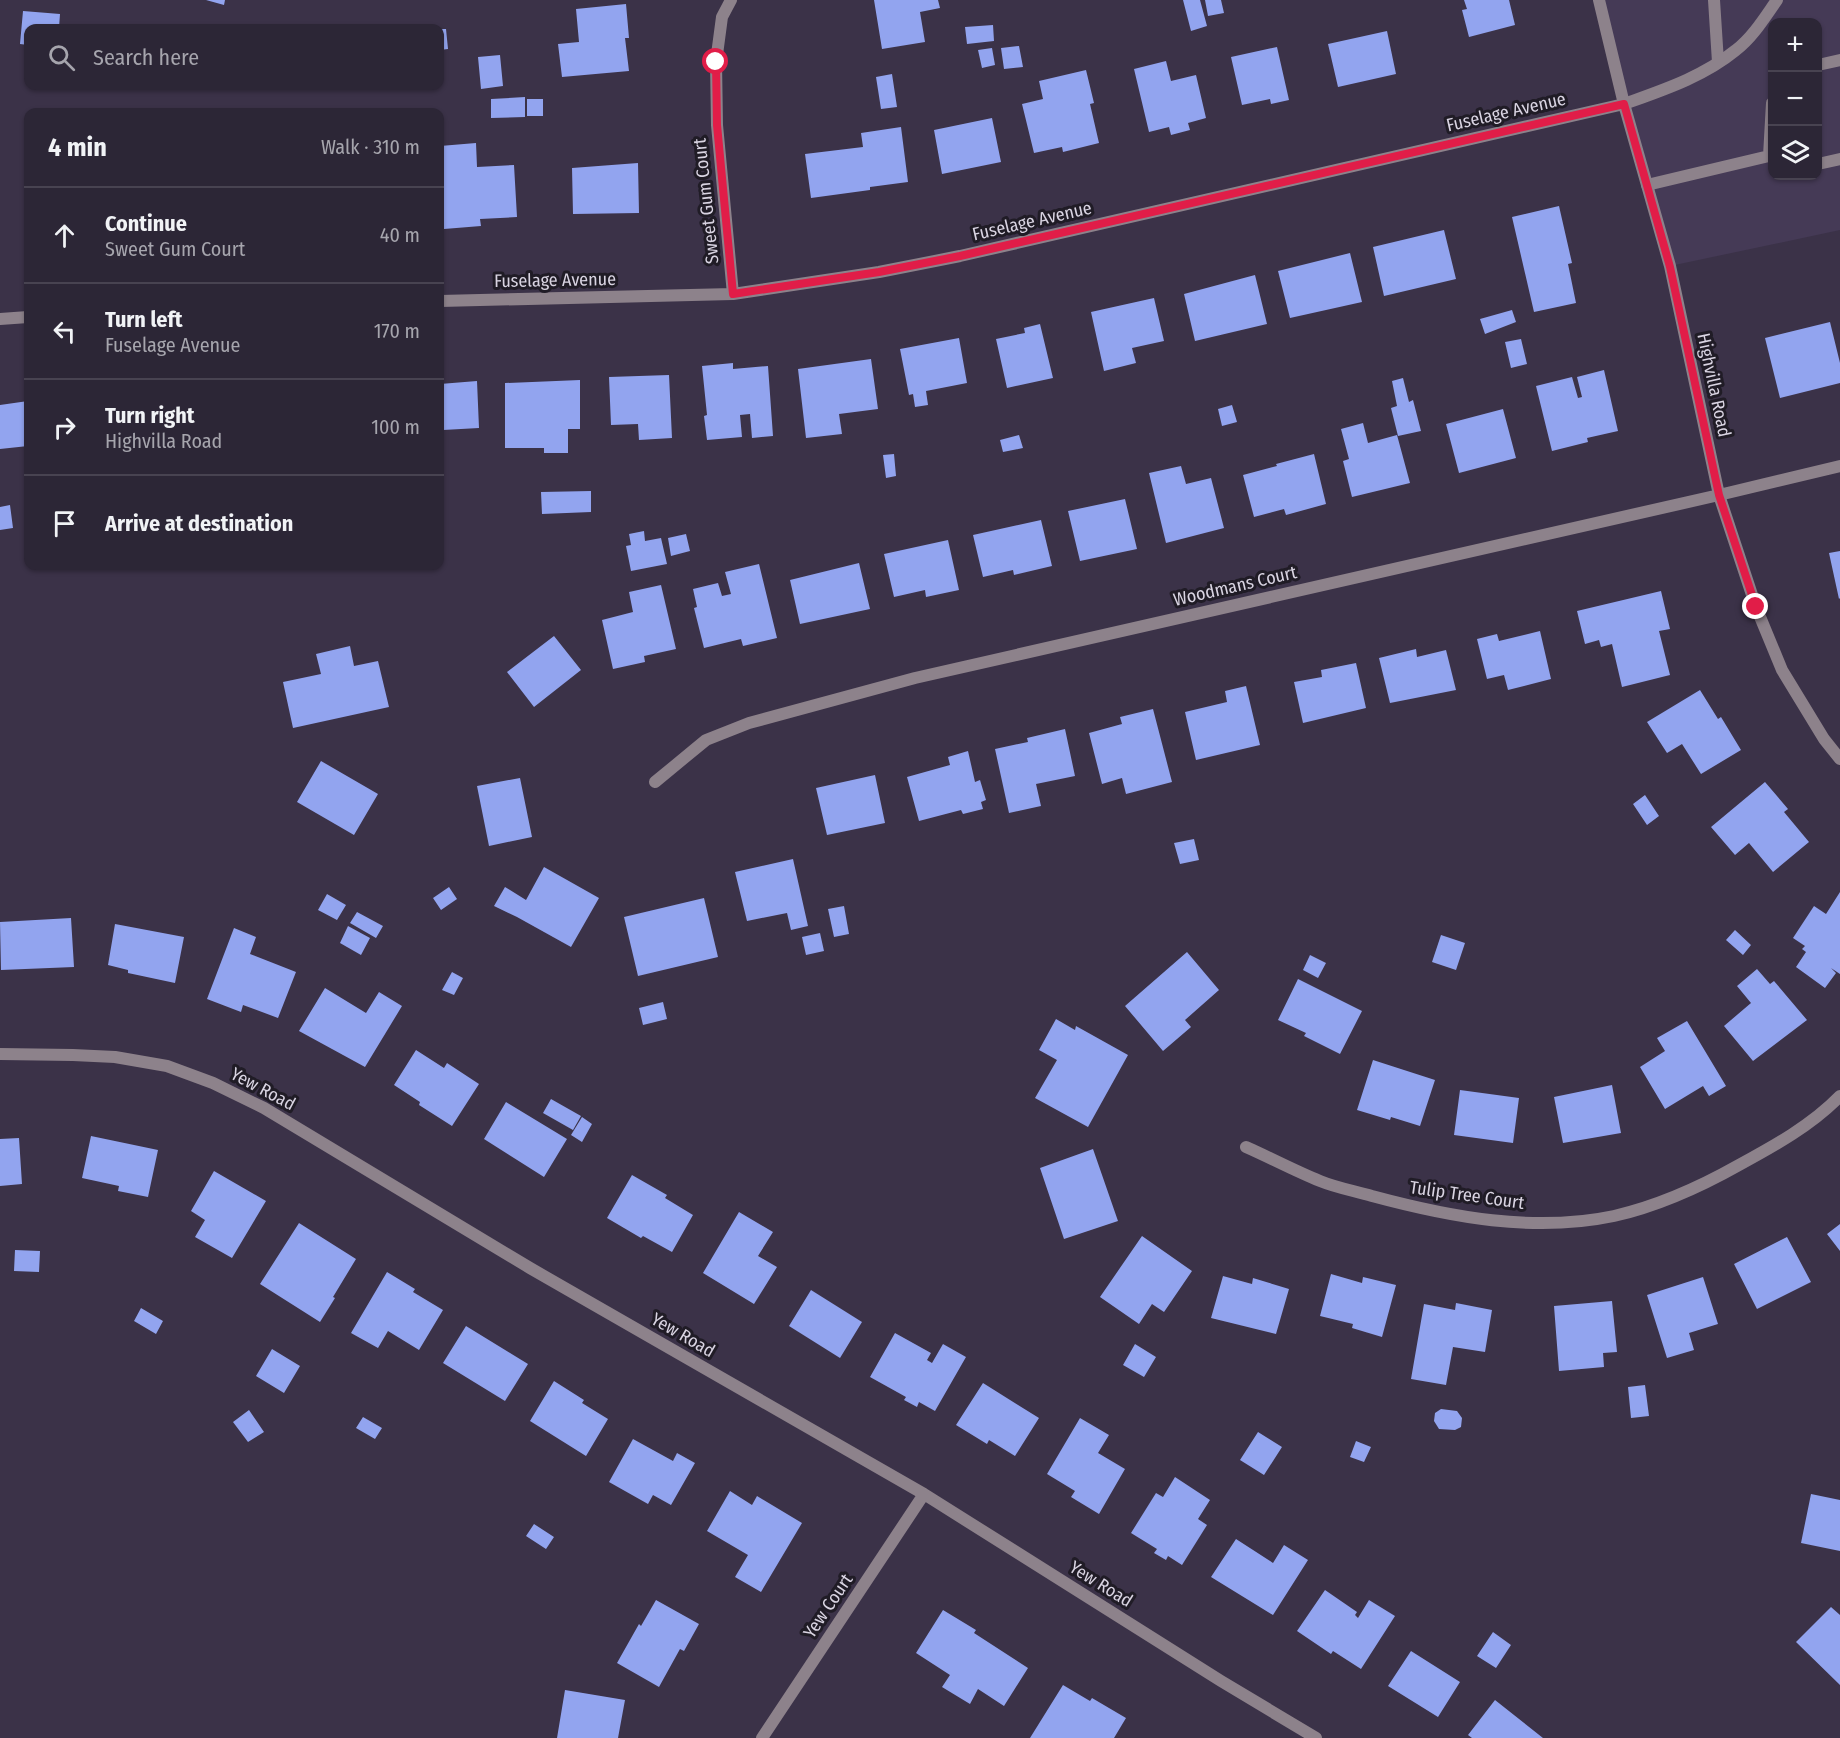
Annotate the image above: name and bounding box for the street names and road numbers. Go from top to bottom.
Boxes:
street label: Fuselage Avenue [1444,88,1568,136]
street label: Sweet Gum Court [688,137,724,265]
street label: Fuselage Avenue [970,197,1094,245]
street label: Fuselage Avenue [494,268,616,292]
street label: Highvilla Road [1692,331,1736,439]
street label: Woodmans Court [1171,561,1299,611]
street label: Yew Road [227,1063,299,1115]
street label: Tulip Tree Court [1408,1176,1526,1214]
street label: Yew Road [647,1308,719,1362]
street label: Yew Road [1065,1556,1137,1612]
street label: Yew Court [799,1570,857,1642]

